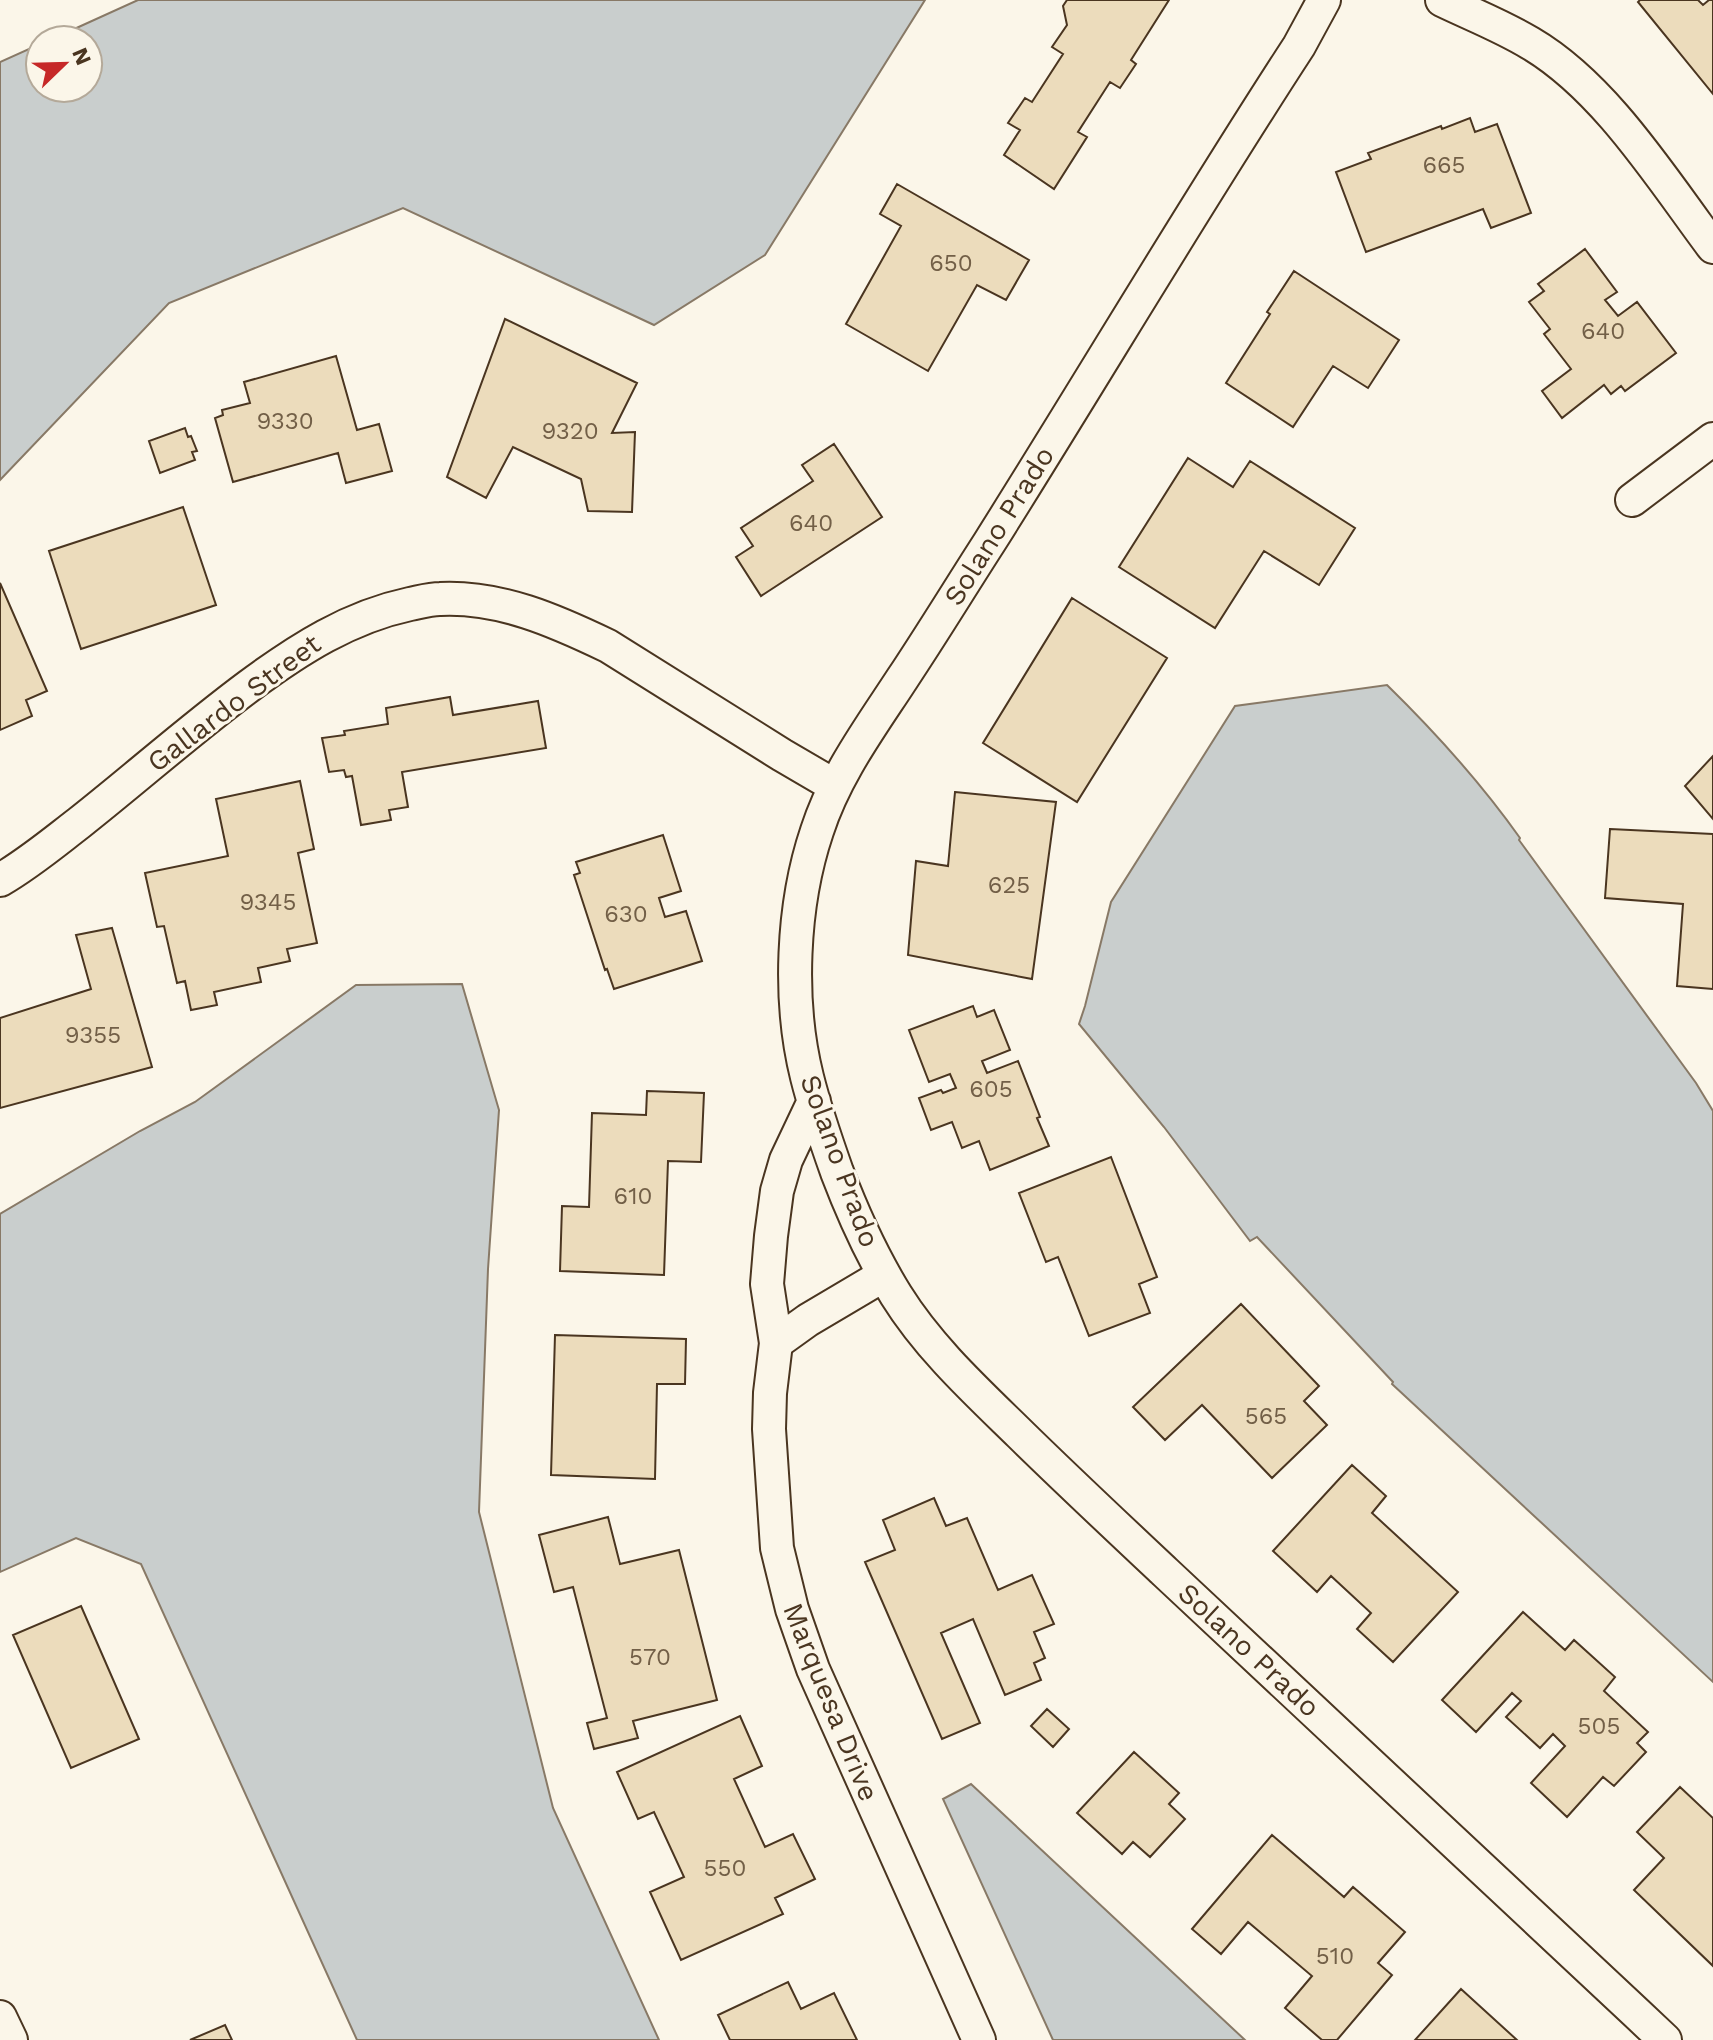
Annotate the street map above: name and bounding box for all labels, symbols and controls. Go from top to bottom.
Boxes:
north arrow [24,24,104,104]
text: N [67,44,97,69]
house number: 665 [1422,151,1466,179]
house number: 650 [929,249,973,277]
house number: 640 [1581,317,1625,345]
house number: 9330 [256,407,314,435]
house number: 9320 [541,417,599,445]
street label: Solano Prado [937,440,1061,612]
house number: 640 [789,509,833,537]
street label: Gallardo Street [141,627,327,779]
house number: 625 [988,871,1030,899]
house number: 9345 [240,888,296,916]
house number: 630 [604,900,648,928]
house number: 9355 [65,1021,121,1049]
street label: Solano Prado [794,1070,886,1252]
house number: 605 [969,1075,1013,1103]
house number: 610 [614,1182,652,1210]
house number: 565 [1245,1402,1287,1430]
street label: Solano Prado [1171,1576,1327,1724]
street label: Marquesa Drive [776,1598,886,1806]
house number: 570 [629,1643,671,1671]
house number: 505 [1578,1712,1620,1740]
house number: 550 [704,1854,746,1882]
house number: 510 [1316,1942,1354,1970]

